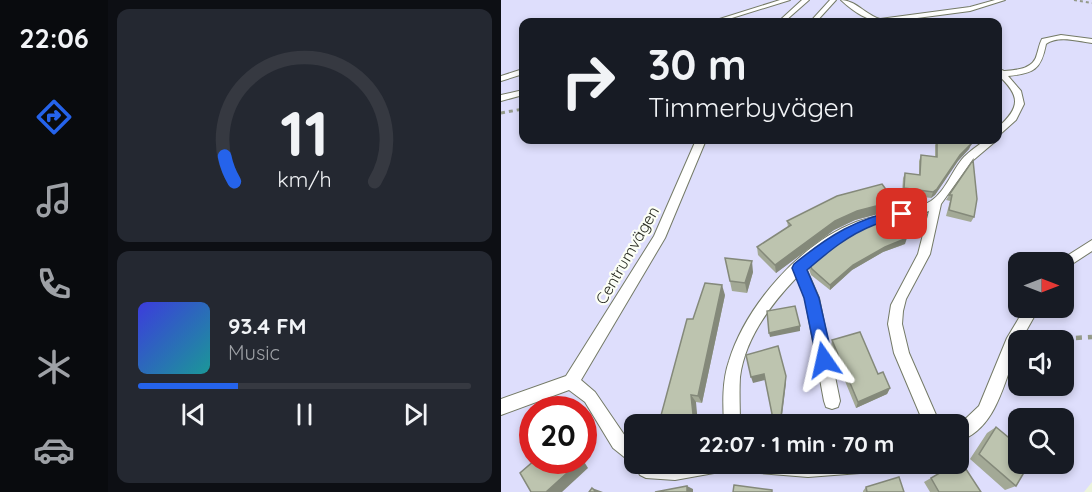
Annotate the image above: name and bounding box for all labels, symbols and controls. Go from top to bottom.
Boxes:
text: 22:06 [19,21,89,55]
text: 30 m [648,38,747,91]
icon: right [549,42,627,120]
text: Timmerbyvägen [648,90,854,124]
text: 11 [280,94,329,172]
icon: directions [33,96,75,138]
text: km/h [277,167,332,193]
icon: music [33,179,75,221]
pin [876,188,927,239]
icon: arrive [885,197,918,230]
street label: Centrumvägen [591,202,663,308]
north arrow [1008,252,1074,318]
map controls [1008,252,1074,474]
icon: phone [33,263,75,305]
text: 93.4 FM [228,312,307,340]
position arrow [792,328,856,392]
button: sound [1008,330,1074,396]
text: Music [228,340,280,365]
icon: climate [33,346,75,388]
speed limit sign: 20 [519,396,597,474]
icon: previous [177,398,210,431]
icon: pause [288,398,321,431]
icon: next [399,398,432,431]
button: search [1008,408,1074,474]
icon: car [33,429,75,471]
text: 22:07 · 1 min · 70 m [699,430,894,458]

